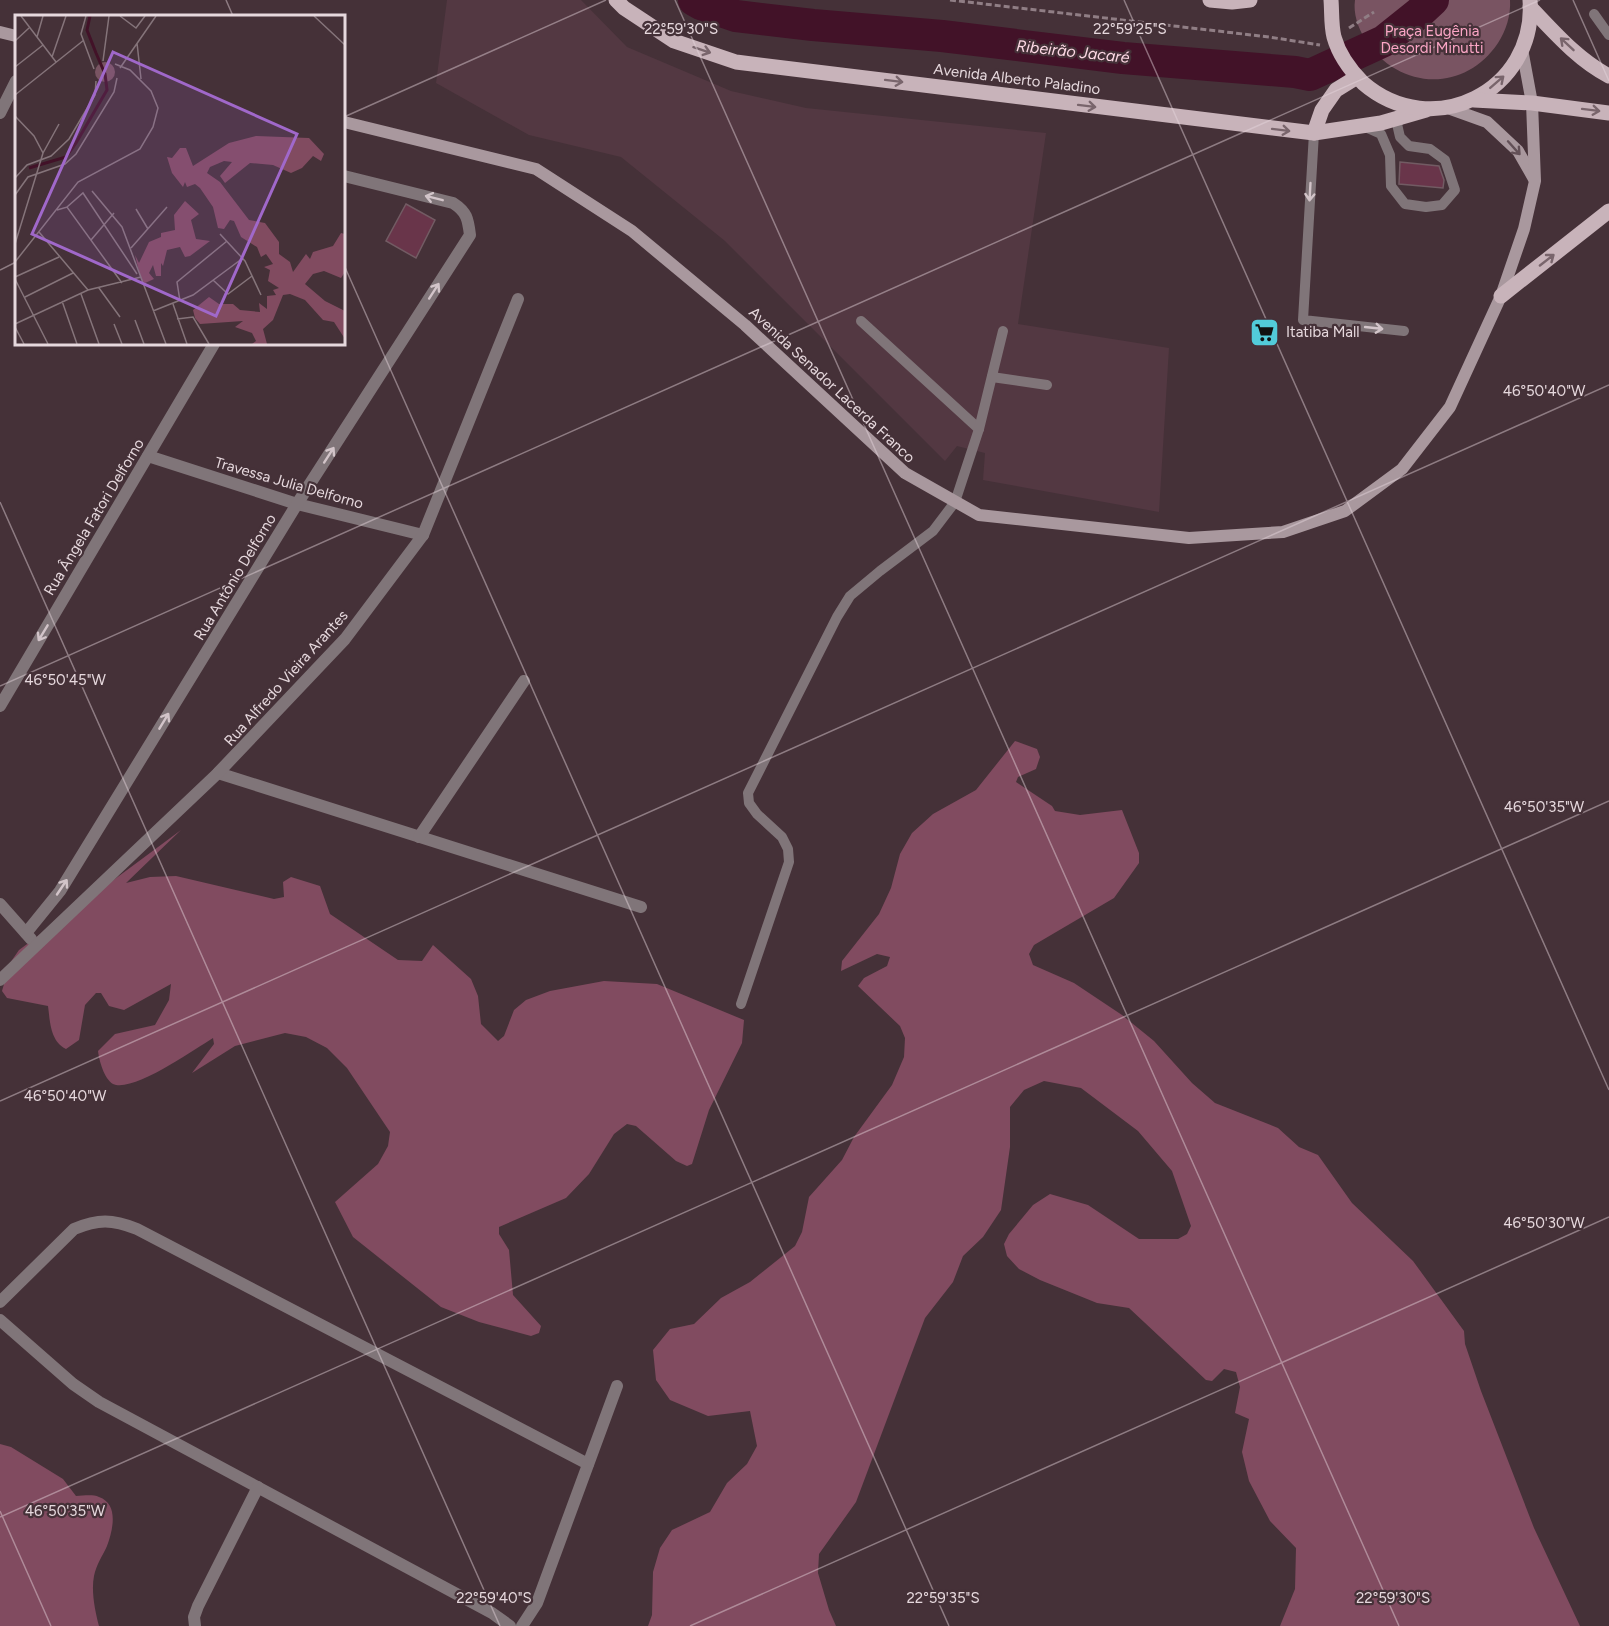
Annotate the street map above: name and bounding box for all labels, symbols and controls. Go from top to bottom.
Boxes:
inset map [15,15,345,345]
text: 22°59'30"S [644,20,718,38]
text: 22°59'25"S [1093,20,1167,38]
park label: Praça Eugênia Desordi Minutti [1381,22,1483,57]
water label: Ribeirão Jacaré [1015,36,1131,67]
one-way arrow [1560,37,1575,52]
one-way arrow [692,46,711,57]
street label: Avenida Alberto Paladino [933,60,1102,98]
one-way arrow [1489,75,1505,89]
one-way arrow [883,76,903,87]
one-way arrow [1077,100,1097,111]
one-way arrow [1581,105,1601,116]
one-way arrow [1270,125,1290,136]
one-way arrow [1507,141,1521,156]
one-way arrow [1305,181,1316,201]
one-way arrow [425,192,444,204]
one-way arrow [1538,253,1554,266]
one-way arrow [428,283,440,300]
street label: Avenida Senador Lacerda Franco [745,303,919,467]
supermarket icon: Itatiba Mall [1249,316,1281,348]
one-way arrow [1363,322,1383,333]
place label: Itatiba Mall [1286,323,1360,341]
text: 46°50'40"W [1503,382,1586,400]
street label: Rua Ângela Fatori Delforno [40,435,148,599]
one-way arrow [323,447,335,464]
street label: Travessa Julia Delforno [213,453,366,513]
street label: Rua Antônio Delforno [190,510,280,644]
street label: Rua Alfredo Vieira Arantes [220,606,352,750]
one-way arrow [37,624,49,641]
text: 46°50'45"W [24,671,106,689]
one-way arrow [159,713,171,730]
text: 46°50'35"W [1504,798,1585,816]
one-way arrow [56,880,68,896]
text: 46°50'40"W [24,1087,107,1105]
text: 46°50'30"W [1503,1214,1585,1232]
text: 46°50'35"W [25,1502,106,1520]
text: 22°59'40"S [456,1589,532,1607]
text: 22°59'35"S [906,1589,980,1607]
text: 22°59'30"S [1356,1589,1430,1607]

